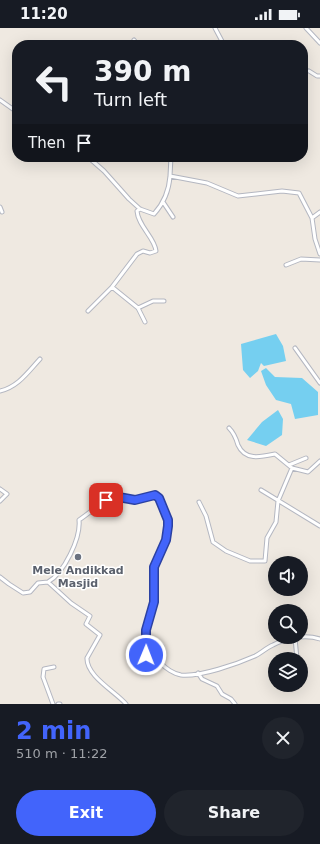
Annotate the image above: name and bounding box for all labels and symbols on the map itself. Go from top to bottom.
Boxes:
pin [89,483,123,517]
marker: Mele Andikkad Masjid [73,552,83,562]
place label: Mele Andikkad Masjid [32,564,124,590]
position arrow [125,634,167,676]

